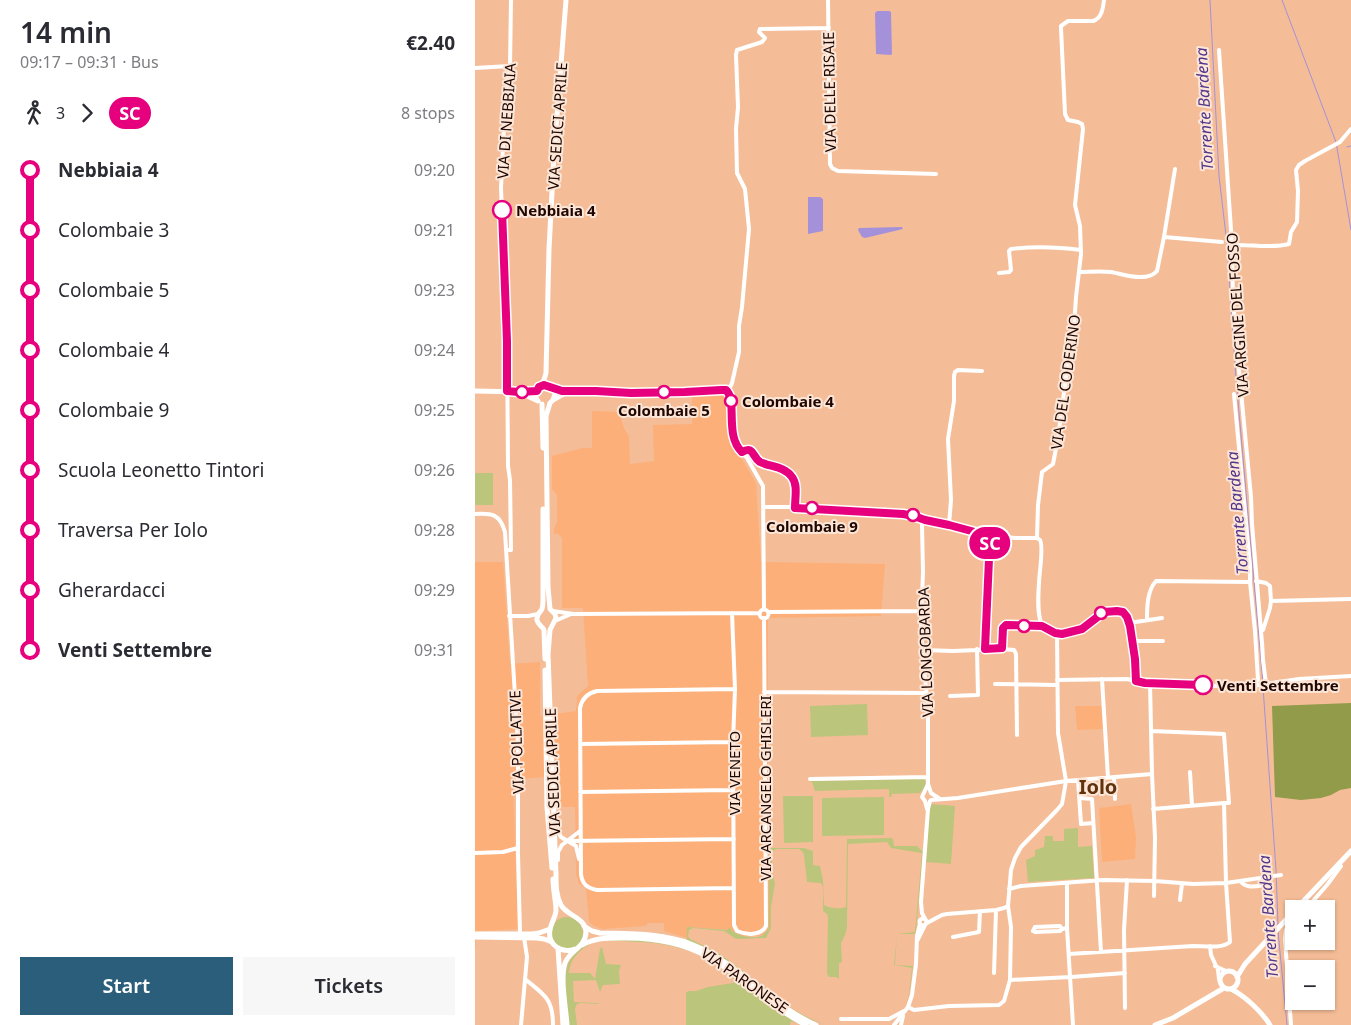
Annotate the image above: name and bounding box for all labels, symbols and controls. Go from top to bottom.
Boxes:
text: 14 min [20,13,112,51]
text: €2.40 [406,30,455,56]
street label: VIA DELLE RISAIE [818,32,840,152]
water label: Torrente Bardena [1190,47,1218,171]
text: 09:17 – 09:31 · Bus [20,51,159,73]
street label: VIA SEDICI APRILE [543,61,571,191]
street label: VIA DI NEBBIAIA [492,62,520,180]
icon: walk [20,99,48,127]
icon: forward [73,99,101,127]
text: SC [119,101,141,125]
text: 3 [56,102,65,124]
text: 8 stops [401,102,455,124]
text: Nebbiaia 4 [58,157,159,183]
text: 09:20 [414,159,455,181]
marker: Nebbiaia 4 [492,200,512,220]
place label: Nebbiaia 4 [516,200,596,220]
text: Colombaie 3 [58,217,169,243]
text: 09:21 [414,219,455,241]
street label: VIA ARGINE DEL FOSSO [1221,232,1253,398]
text: Colombaie 5 [58,277,169,303]
text: 09:23 [414,279,455,301]
street label: VIA DEL CODERINO [1046,313,1084,451]
text: Colombaie 4 [58,337,169,363]
text: 09:24 [414,339,455,361]
unlabelled marker [515,385,529,399]
marker: Colombaie 5 [657,385,671,399]
place label: Colombaie 4 [742,391,834,411]
marker: Colombaie 4 [724,394,738,408]
text: Colombaie 9 [58,397,169,423]
text: 09:25 [414,399,455,421]
place label: Colombaie 5 [618,400,710,420]
water label: Torrente Bardena [1221,451,1253,575]
text: Scuola Leonetto Tintori [58,457,264,483]
text: 09:26 [414,459,455,481]
marker: Colombaie 9 [805,501,819,515]
unlabelled marker [906,508,920,522]
place label: Colombaie 9 [766,516,858,536]
text: Traversa Per Iolo [58,517,208,543]
text: 09:28 [414,519,455,541]
line badge: SC [967,527,1013,559]
text: SC [979,531,1001,555]
text: Gherardacci [58,577,165,603]
text: 09:29 [414,579,455,601]
street label: VIA LONGOBARDA [913,586,937,717]
unlabelled marker [1094,606,1108,620]
unlabelled marker [1017,619,1031,633]
text: Venti Settembre [58,637,212,663]
text: 09:31 [414,639,455,661]
marker: Venti Settembre [1193,675,1213,695]
place label: Venti Settembre [1217,675,1339,695]
street label: VIA POLLATIVE [504,690,528,794]
street label: VIA ARCANGELO GHISLERI [755,695,775,881]
street label: VIA SEDICI APRILE [540,708,564,836]
street label: VIA VENETO [724,731,744,815]
district label: Iolo [1079,773,1117,800]
water label: Torrente Bardena [1253,855,1283,979]
map controls [1285,900,1335,1010]
button: + [1285,900,1335,950]
street label: VIA PARONESE [697,942,793,1018]
button: Start [20,957,233,1015]
button: Tickets [243,957,455,1015]
button: − [1285,960,1335,1010]

